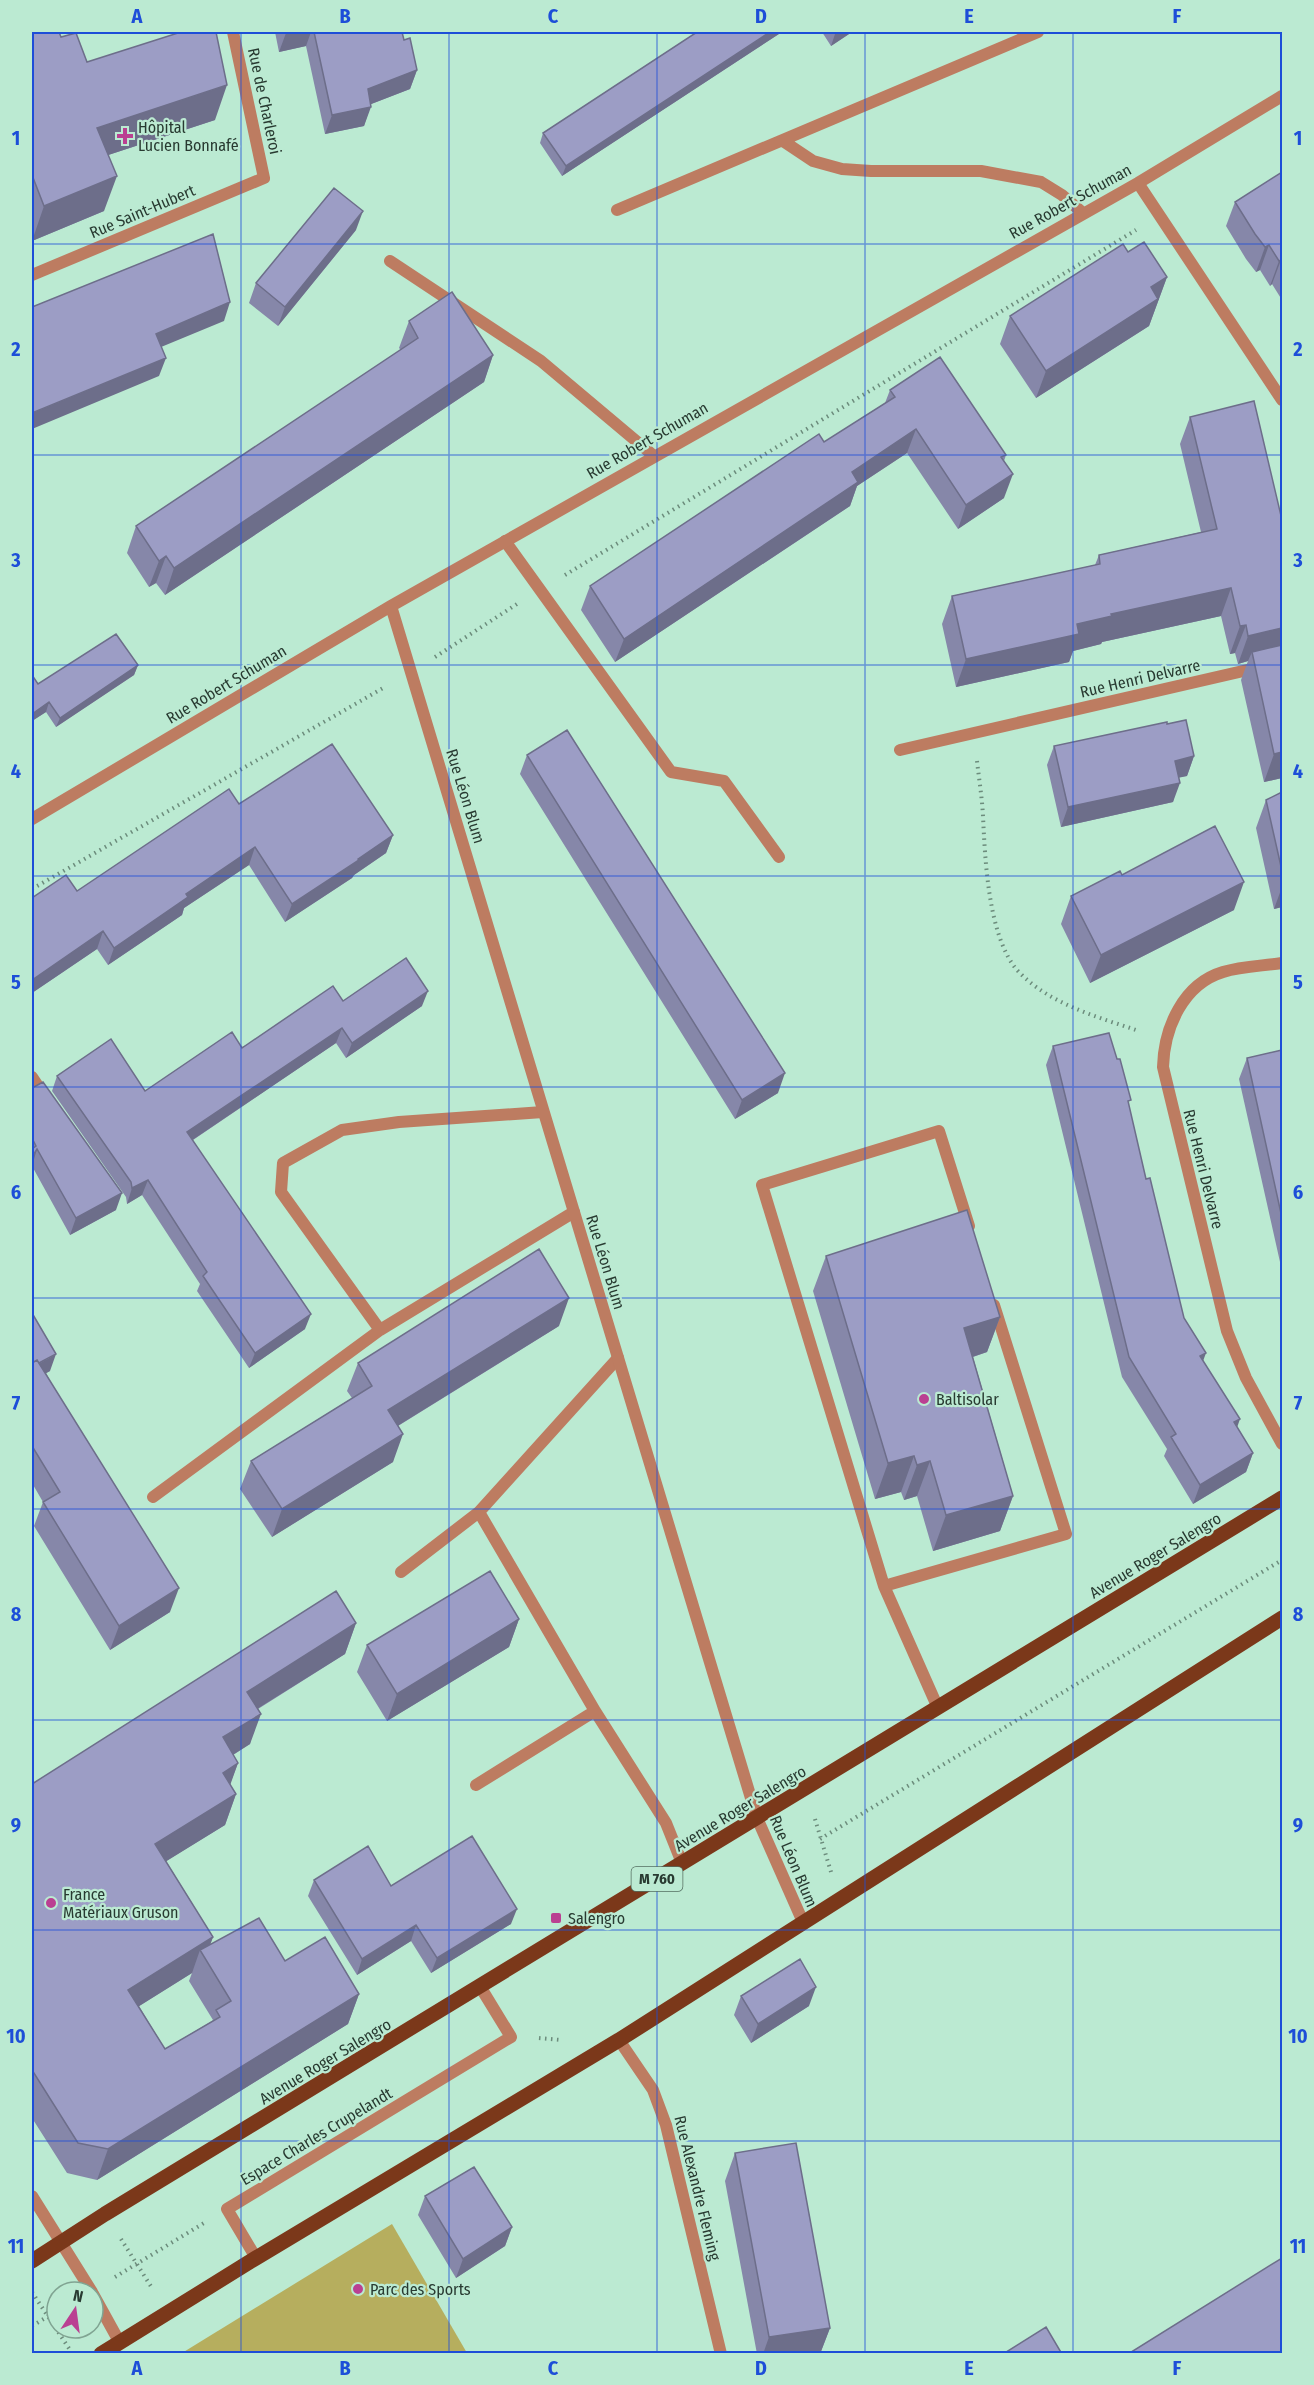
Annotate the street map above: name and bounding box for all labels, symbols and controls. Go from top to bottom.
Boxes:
text: A [131,4,144,28]
text: B [339,4,351,28]
text: C [548,4,559,28]
text: D [755,4,767,28]
text: E [964,4,974,28]
text: F [1173,4,1182,28]
street label: Rue de Charleroi [244,46,285,156]
place label: Hôpital Lucien Bonnafé [138,118,239,155]
text: 1 [12,126,20,150]
text: 1 [1294,126,1302,150]
marker: Hôpital Lucien Bonnafé [116,127,134,145]
street label: Rue Robert Schuman [1006,160,1135,243]
street label: Rue Saint-Hubert [87,180,199,242]
text: 2 [10,337,21,361]
text: 2 [1292,337,1303,361]
street label: Rue Robert Schuman [583,398,711,483]
text: 3 [10,548,21,572]
text: 3 [1292,548,1303,572]
street label: Rue Robert Schuman [163,641,290,728]
street label: Rue Henri Delvarre [1078,655,1202,702]
street label: Rue Léon Blum [442,747,489,846]
text: 4 [11,759,21,783]
text: 4 [1293,759,1303,783]
text: 5 [11,970,21,994]
text: 5 [1293,970,1303,994]
street label: Rue Henri Delvarre [1179,1107,1228,1231]
text: 6 [11,1180,21,1204]
text: 6 [1293,1180,1303,1204]
street label: Rue Léon Blum [582,1213,629,1312]
place label: Baltisolar [936,1390,999,1409]
text: 7 [12,1391,21,1415]
text: 7 [1294,1391,1303,1415]
marker: Baltisolar [917,1392,931,1406]
street label: Avenue Roger Salengro [1086,1509,1225,1602]
text: 8 [11,1602,22,1626]
text: 8 [1293,1602,1304,1626]
street label: Avenue Roger Salengro [671,1762,810,1855]
text: 9 [11,1813,21,1837]
street label: Rue Léon Blum [766,1813,821,1910]
text: 9 [1293,1813,1303,1837]
road number: M 760 [632,1867,682,1891]
place label: France Matériaux Gruson [63,1885,179,1922]
marker: France Matériaux Gruson [44,1896,58,1910]
place label: Salengro [568,1909,625,1928]
marker: Salengro [549,1911,563,1925]
street label: Avenue Roger Salengro [256,2015,395,2108]
text: 10 [6,2024,26,2048]
text: 10 [1288,2024,1308,2048]
street label: Espace Charles Crupelandt [237,2083,396,2189]
street label: Rue Alexandre Fleming [670,2114,725,2263]
text: 11 [8,2234,24,2258]
text: 11 [1290,2234,1306,2258]
north arrow [45,2280,105,2340]
place label: Parc des Sports [370,2280,471,2299]
marker: Parc des Sports [351,2282,365,2296]
text: N [71,2286,85,2306]
text: A [131,2356,144,2380]
text: B [339,2356,351,2380]
text: C [548,2356,559,2380]
text: D [755,2356,767,2380]
text: E [964,2356,974,2380]
text: F [1173,2356,1182,2380]

